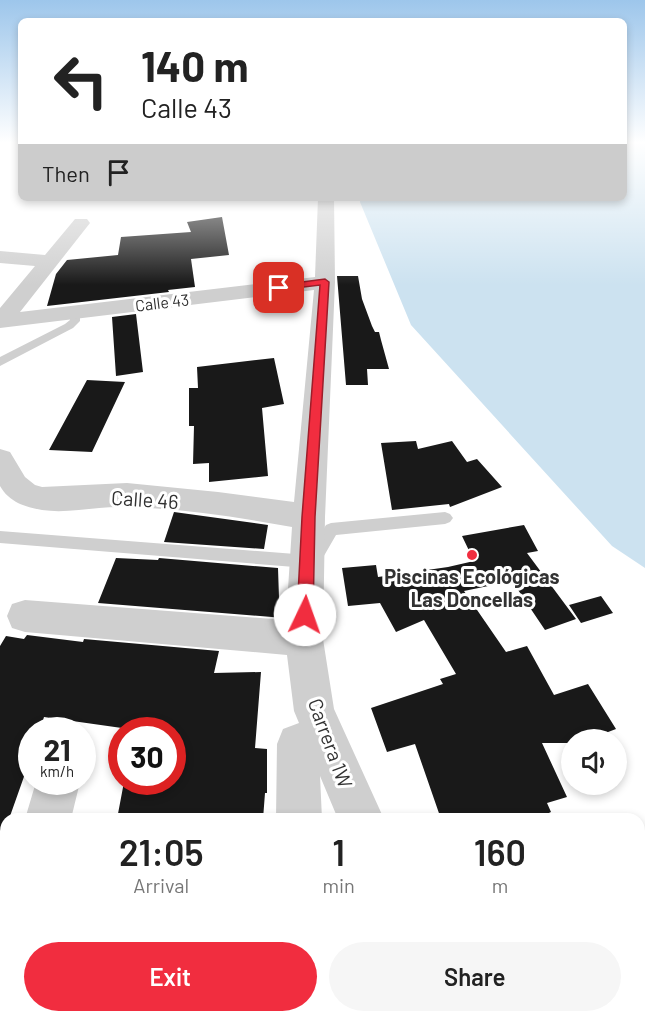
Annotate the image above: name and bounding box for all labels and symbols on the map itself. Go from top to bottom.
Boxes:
pin [253,262,304,313]
street label: Calle 43 [134,289,190,315]
street label: Calle 46 [111,485,179,513]
marker: Piscinas Ecológicas Las Doncellas [465,548,479,562]
place label: Piscinas Ecológicas Las Doncellas [384,564,560,611]
position arrow [273,583,337,647]
street label: Carrera 1W [304,695,358,791]
speed limit sign: 30 [108,717,186,795]

